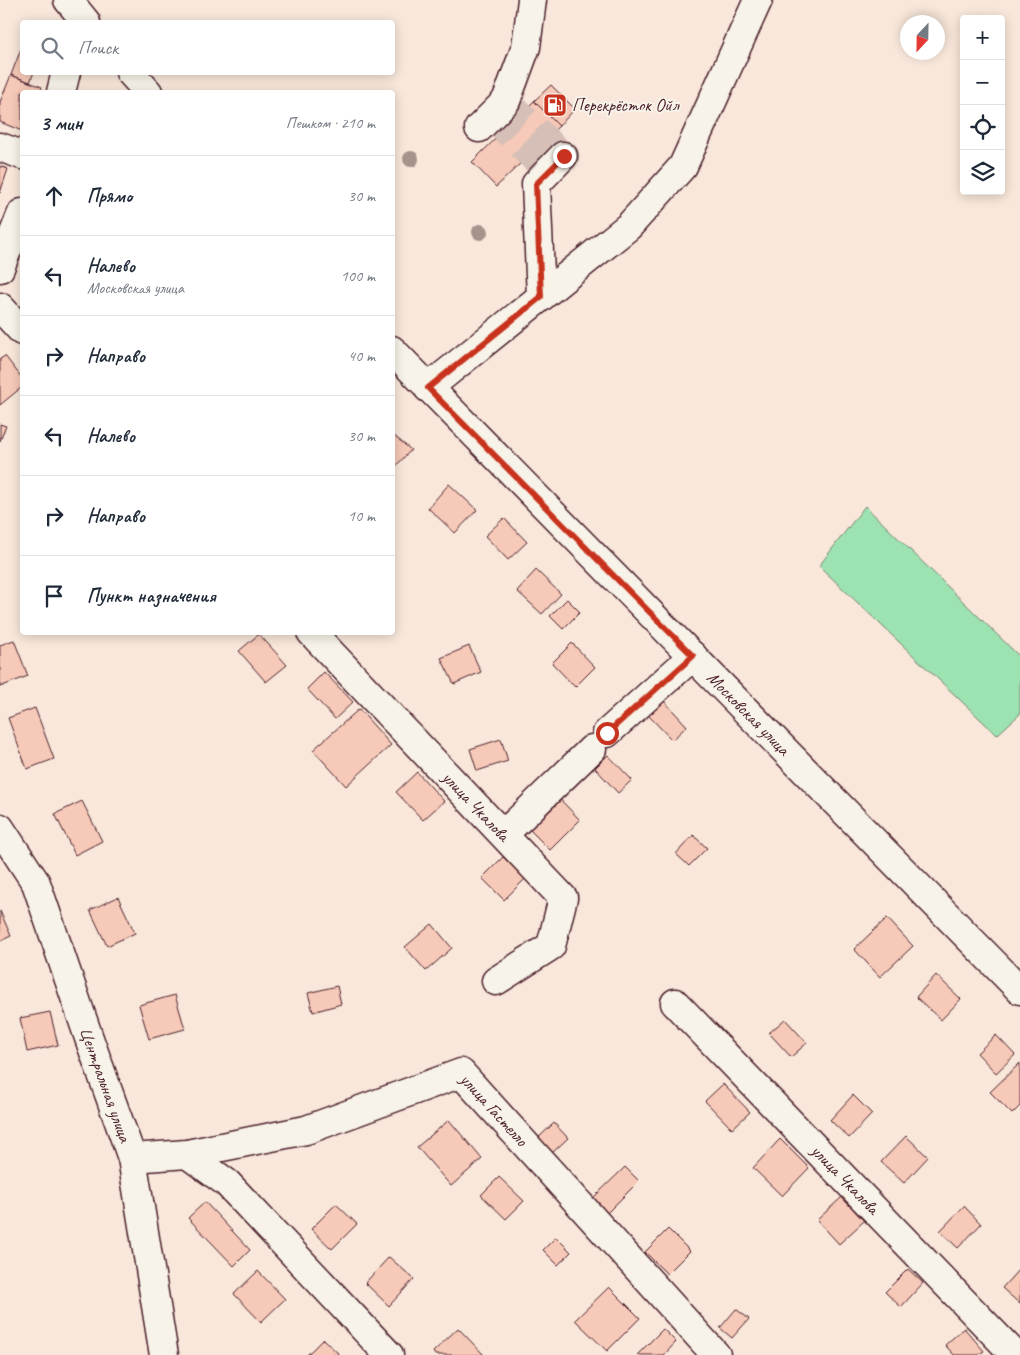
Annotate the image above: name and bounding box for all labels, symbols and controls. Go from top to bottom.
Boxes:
north arrow [900,15,945,60]
map controls [960,15,1005,195]
button: + [960,15,1005,60]
search box [20,20,395,75]
icon: search [38,34,66,62]
text: Поиск [78,36,118,60]
button: − [960,60,1005,105]
fuel station icon: Перекрёсток Ойл [542,92,568,118]
place label: Перекрёсток Ойл [572,94,680,116]
button: locate [960,105,1005,150]
text: 3 мин [40,110,83,136]
text: Пешком · 210 m [286,113,375,133]
route end [553,145,576,168]
button: layers [960,150,1005,195]
icon: ahead [40,182,68,210]
text: Прямо [87,184,132,208]
text: 30 m [348,186,375,206]
text: Налево [87,254,135,278]
icon: left [40,262,68,290]
text: 100 m [341,266,375,286]
text: Московская улица [87,278,184,298]
icon: right [40,342,68,370]
text: Направо [87,344,145,368]
text: 40 m [348,346,375,366]
icon: left [40,422,68,450]
text: Налево [87,424,135,448]
text: 30 m [348,426,375,446]
icon: right [40,502,68,530]
text: Направо [87,504,145,528]
text: 10 m [348,506,375,526]
icon: arrive [40,582,68,610]
text: Пункт назначения [87,584,216,608]
street label: Московская улица [702,667,795,761]
route start [596,722,619,745]
street label: улица Чкалова [437,766,516,847]
street label: Центральная улица [75,1024,137,1146]
street label: улица Гастелло [455,1068,534,1152]
street label: улица Чкалова [806,1139,885,1220]

